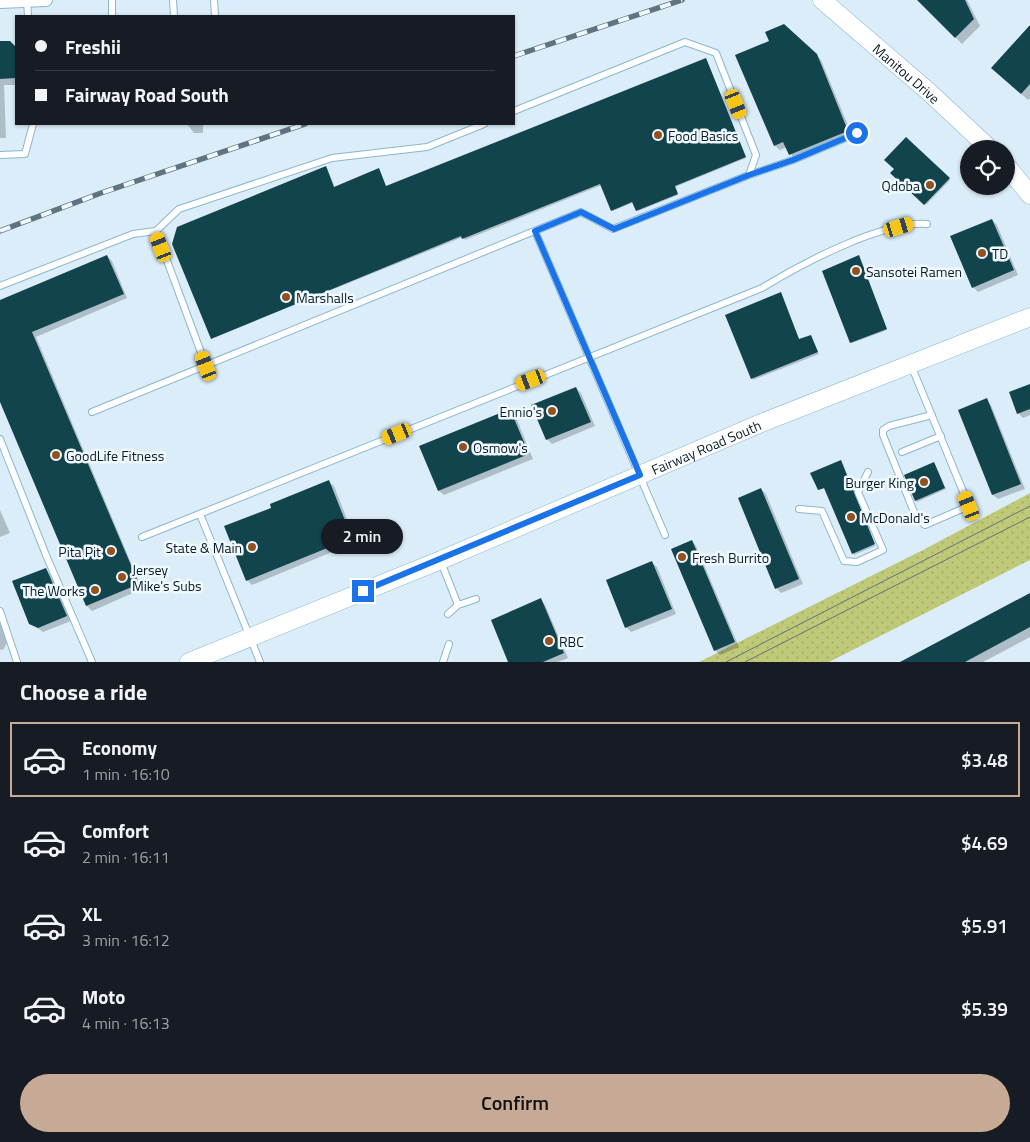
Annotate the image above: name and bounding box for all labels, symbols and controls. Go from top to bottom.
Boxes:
text: Freshii [65,32,121,61]
street label: Manitou Drive [869,38,945,108]
text: Fairway Road South [65,80,229,109]
car [723,87,748,121]
route start [846,122,868,144]
place label: Food Basics [668,125,738,146]
marker: Food Basics [652,129,664,141]
map controls [960,140,1015,195]
button: locate [960,140,1015,195]
place label: Qdoba [882,175,920,196]
marker: Qdoba [924,179,936,191]
car [882,215,915,239]
car [148,230,173,264]
place label: TD [992,243,1008,264]
marker: TD [976,247,988,259]
place label: Sansotei Ramen [866,261,962,282]
marker: Sansotei Ramen [850,265,862,277]
place label: Marshalls [296,287,354,308]
marker: Marshalls [280,291,292,303]
car [193,349,218,383]
car [514,368,547,392]
place label: Ennio's [500,401,542,422]
marker: Ennio's [546,405,558,417]
street label: Fairway Road South [648,414,764,479]
car [380,421,413,447]
place label: Osmow's [473,437,528,458]
marker: Osmow's [457,441,469,453]
place label: GoodLife Fitness [66,445,164,466]
marker: GoodLife Fitness [50,449,62,461]
place label: Burger King [845,472,914,493]
marker: Burger King [918,476,930,488]
car [956,489,981,523]
place label: McDonald's [861,507,930,528]
marker: McDonald's [845,511,857,523]
callout: 2 min [322,518,404,554]
text: 2 min [343,524,381,548]
place label: State & Main [165,537,242,558]
place label: Pita Pit [58,541,101,562]
marker: State & Main [246,541,258,553]
marker: Pita Pit [105,545,117,557]
place label: Fresh Burrito [692,547,769,568]
marker: Fresh Burrito [676,551,688,563]
place label: Jersey Mike's Subs [132,559,202,596]
marker: Jersey Mike's Subs [116,571,128,583]
place label: The Works [22,580,85,601]
route end [352,580,374,602]
marker: The Works [89,584,101,596]
place label: RBC [559,631,584,652]
marker: RBC [543,635,555,647]
text: Choose a ride [20,675,147,709]
text: Economy [82,733,157,762]
icon: car [22,737,67,782]
text: $3.48 [961,745,1008,774]
text: 1 min · 16:10 [82,762,170,786]
text: Comfort [82,816,149,845]
icon: car [22,820,67,865]
text: $4.69 [961,828,1008,857]
text: 2 min · 16:11 [82,845,170,869]
text: XL [82,899,102,928]
icon: car [22,903,67,948]
text: $5.91 [961,911,1008,940]
text: 3 min · 16:12 [82,928,170,952]
text: Moto [82,982,125,1011]
icon: car [22,986,67,1031]
text: $5.39 [961,994,1008,1023]
text: 4 min · 16:13 [82,1011,170,1035]
button: Confirm [20,1074,1010,1132]

